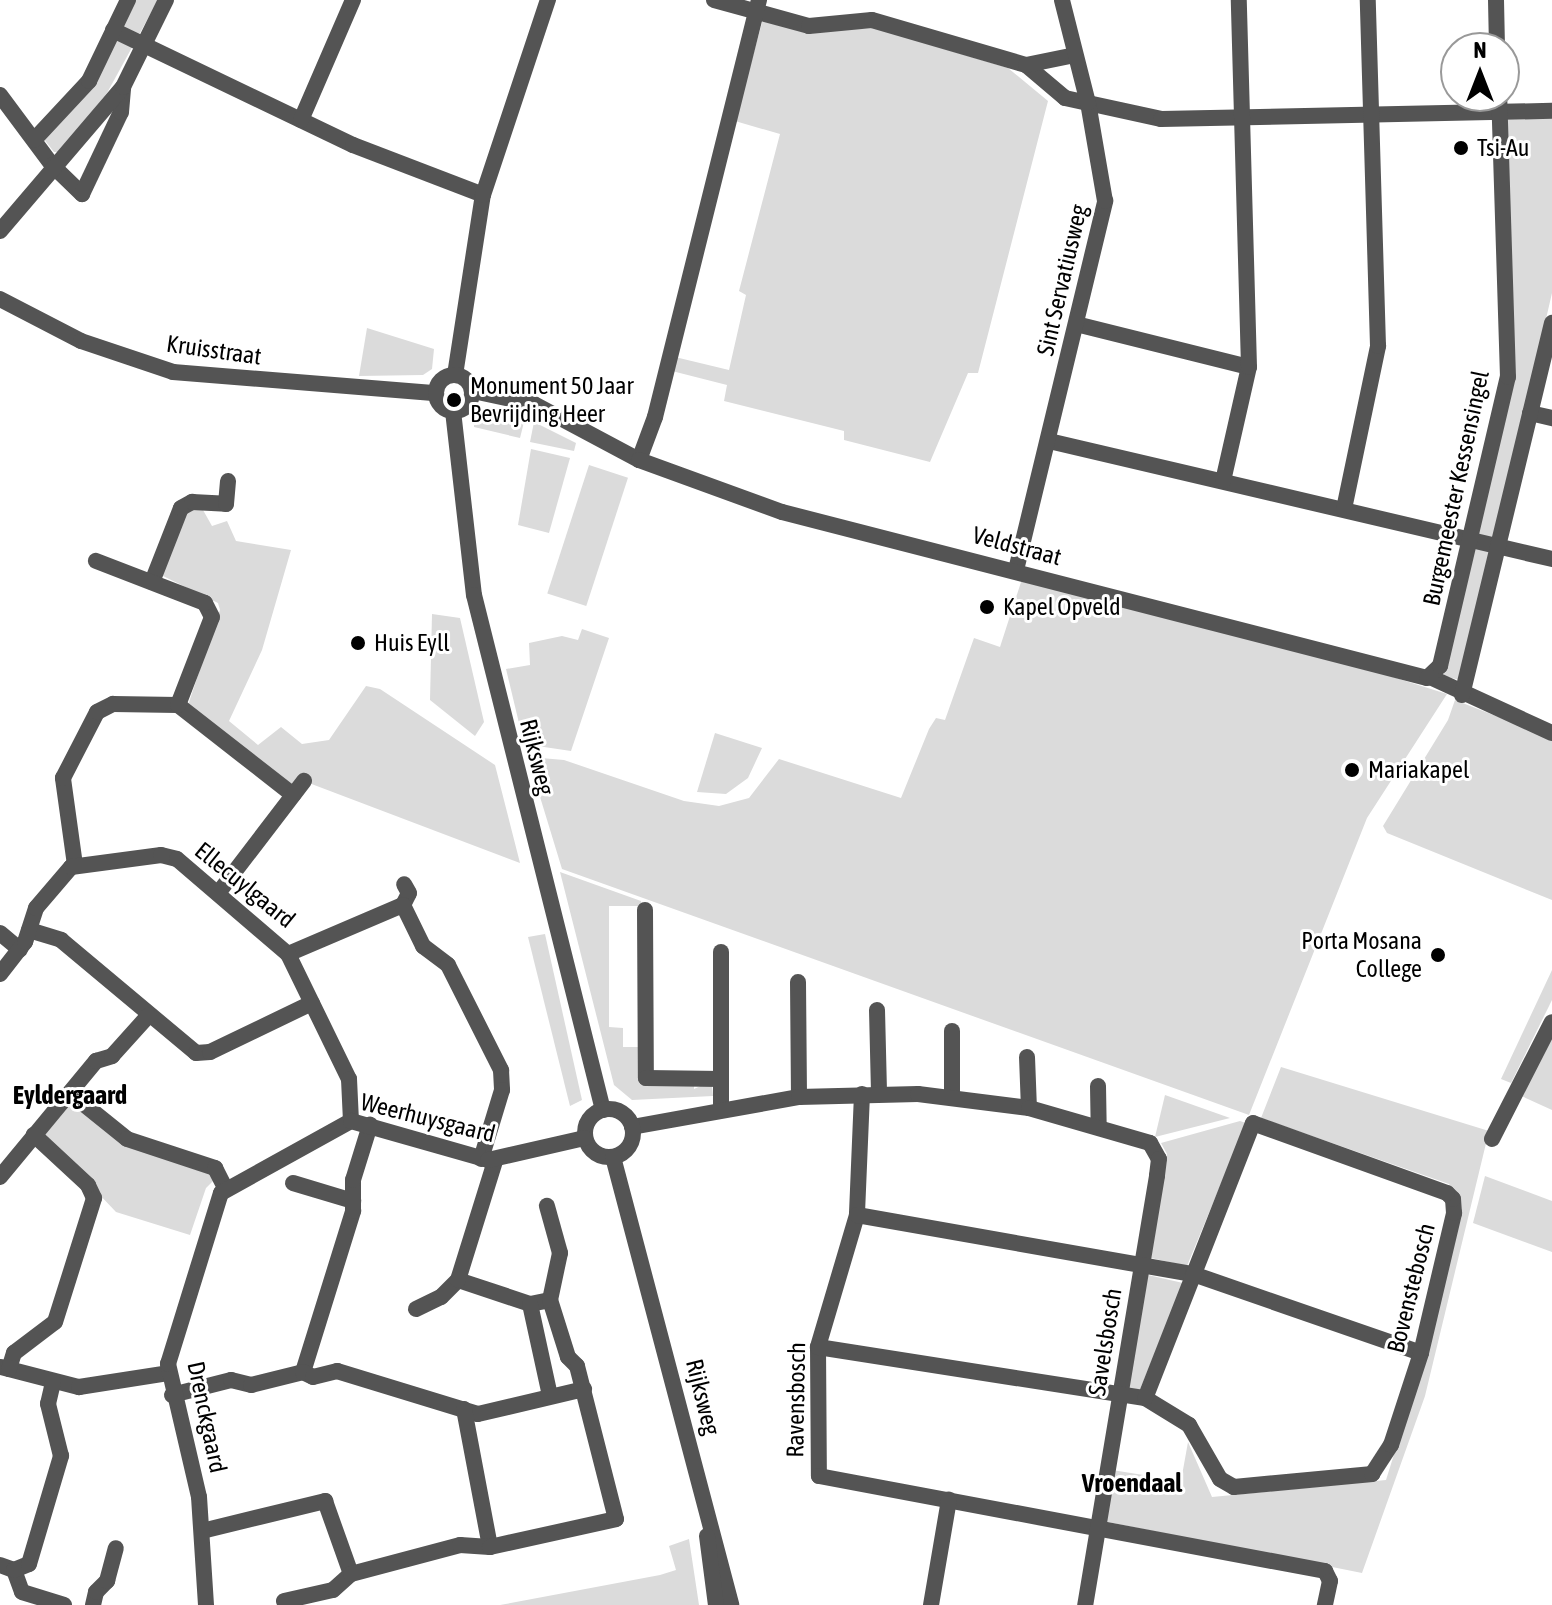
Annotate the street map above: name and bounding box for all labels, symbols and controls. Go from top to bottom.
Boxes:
north arrow [1440,32,1520,112]
text: N [1474,37,1486,63]
place label: Tsi-Au [1477,134,1529,162]
marker: Tsi-Au [1452,139,1470,157]
street label: Sint Servatiusweg [1031,202,1093,358]
street label: Kruisstraat [165,329,263,371]
street label: Burgemeester Kessensingel [1417,368,1495,608]
place label: Monument 50 Jaar Bevrijding Heer [470,372,634,428]
marker: Monument 50 Jaar Bevrijding Heer [445,391,463,409]
street label: Veldstraat [969,520,1065,572]
place label: Kapel Opveld [1003,593,1121,621]
marker: Kapel Opveld [978,598,996,616]
place label: Huis Eyll [374,629,450,657]
marker: Huis Eyll [349,634,367,652]
street label: Rijksweg [514,716,560,798]
place label: Mariakapel [1368,756,1469,784]
marker: Mariakapel [1343,761,1361,779]
street label: Ellecuylgaard [189,836,301,934]
place label: Porta Mosana College [1301,927,1422,983]
marker: Porta Mosana College [1429,946,1447,964]
district label: Eyldergaard [13,1080,127,1112]
street label: Weerhuysgaard [358,1087,498,1149]
street label: Bovenstebosch [1381,1220,1441,1356]
street label: Savelsbosch [1082,1286,1128,1398]
street label: Ravensbosch [781,1342,811,1458]
street label: Rijksweg [680,1356,726,1438]
street label: Drenckgaard [181,1359,233,1475]
district label: Vroendaal [1082,1468,1182,1500]

